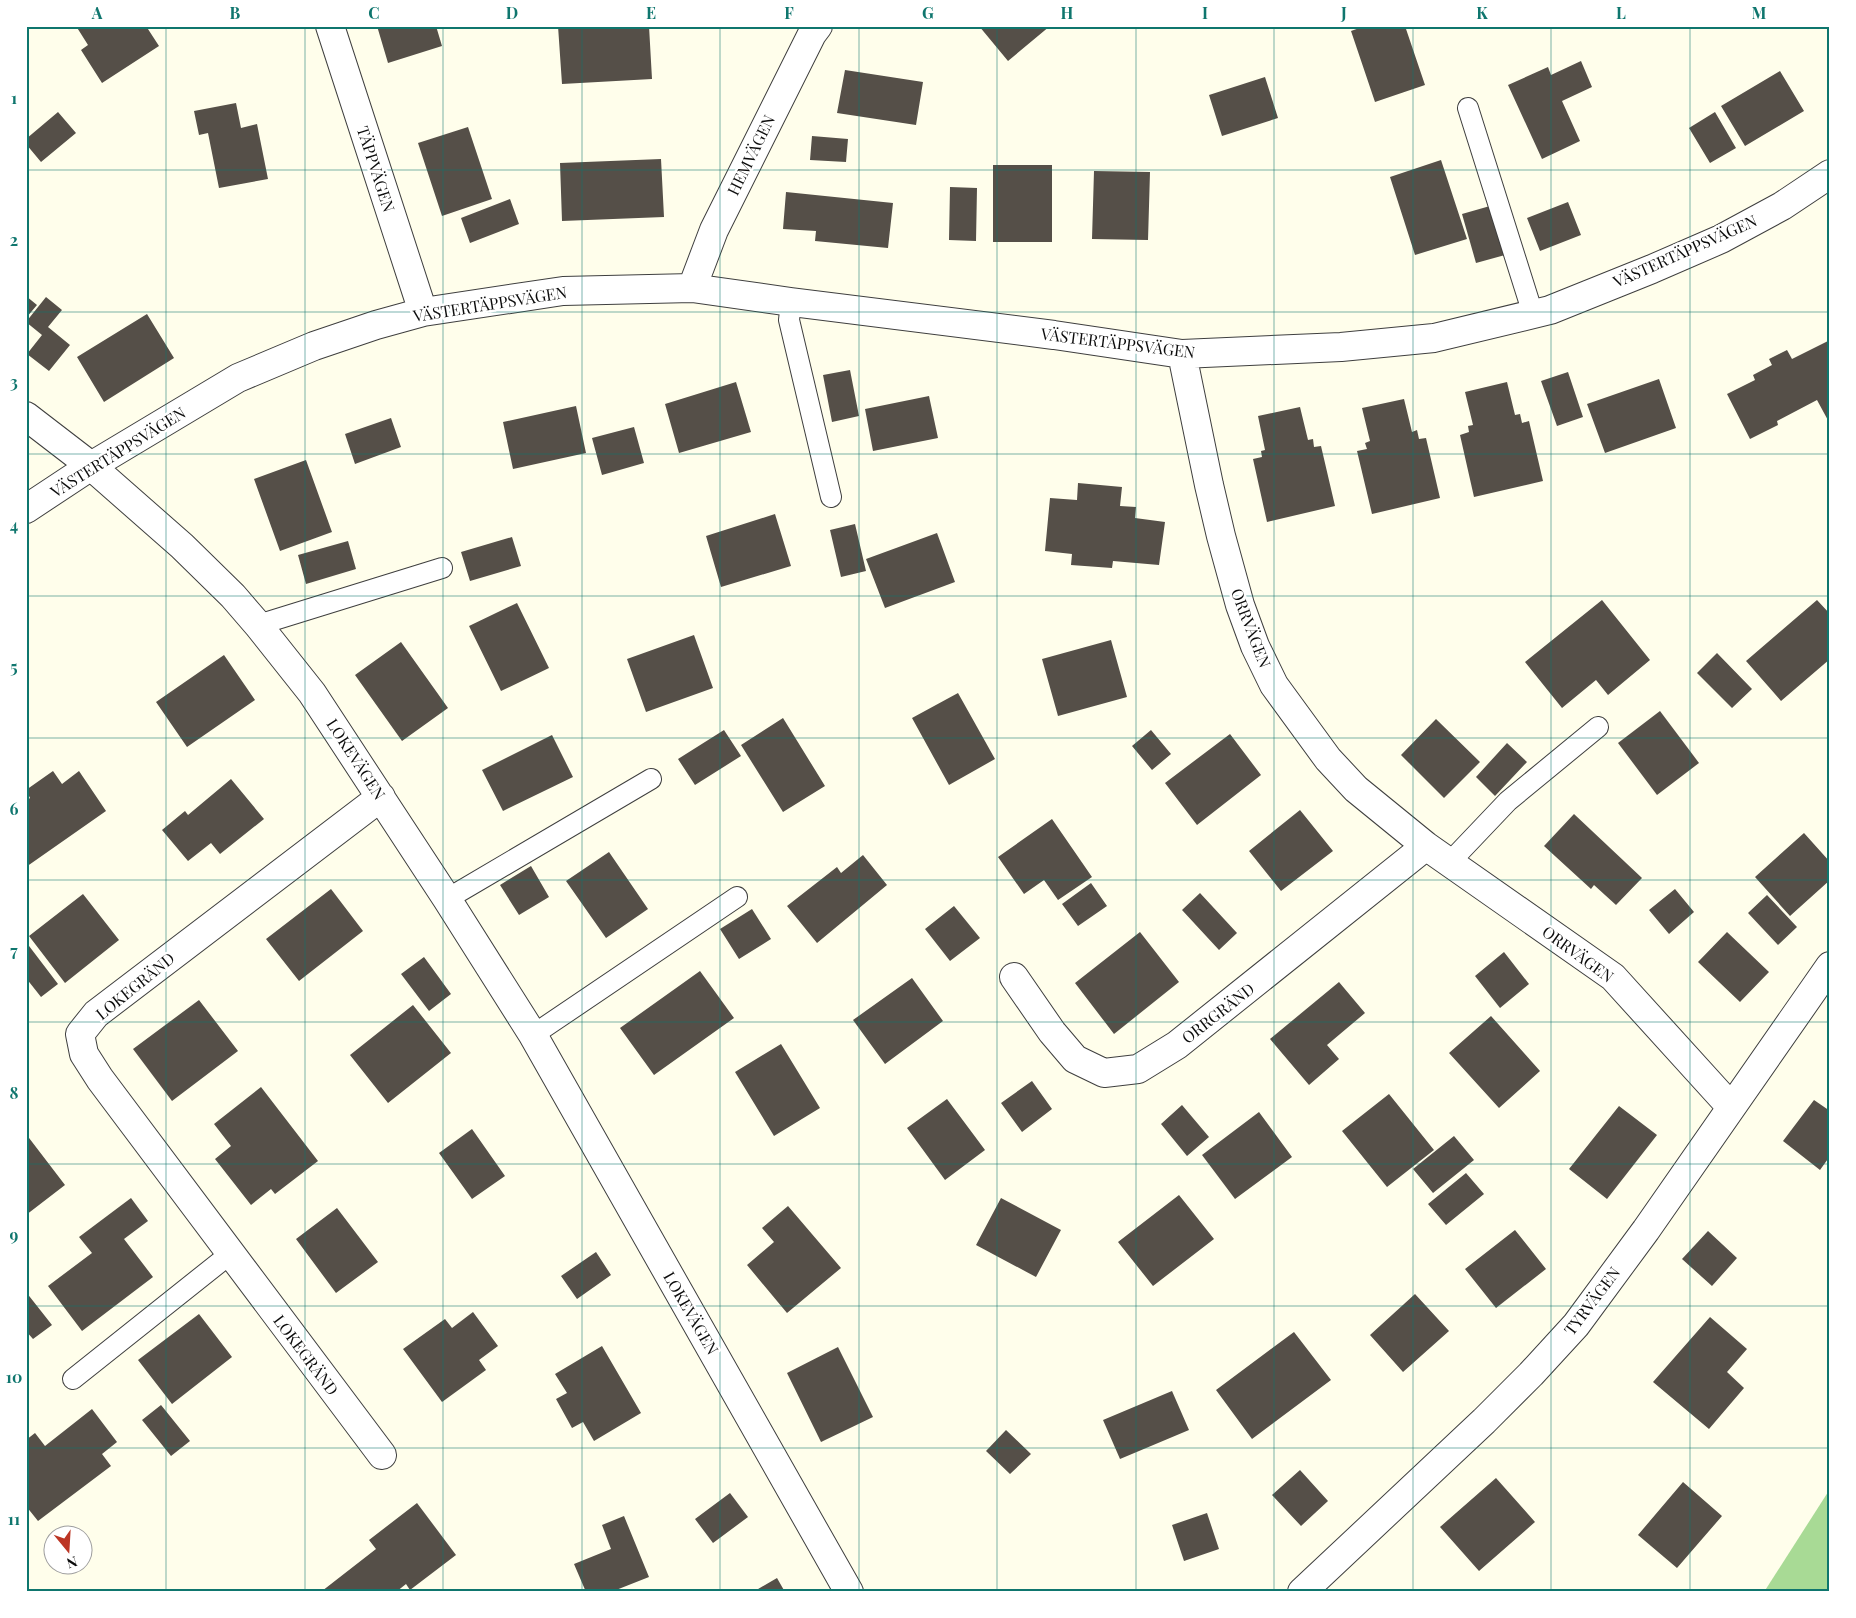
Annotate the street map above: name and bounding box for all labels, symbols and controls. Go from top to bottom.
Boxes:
text: A [91,2,103,23]
text: B [230,2,241,23]
text: C [368,2,380,23]
text: D [506,2,518,23]
text: E [646,2,656,23]
text: F [784,2,794,23]
text: G [922,2,934,23]
text: H [1061,2,1074,23]
text: I [1202,2,1208,23]
text: J [1340,2,1347,23]
text: K [1476,2,1488,23]
text: L [1616,2,1626,23]
text: M [1752,2,1767,23]
text: 1 [11,87,17,108]
street label: HEMVÄGEN [722,111,779,199]
street label: TÄPPVÄGEN [353,123,400,214]
street label: VÄSTERTÄPPSVÄGEN [1609,209,1760,292]
text: 2 [10,229,18,250]
street label: VÄSTERTÄPPSVÄGEN [411,281,568,326]
street label: VÄSTERTÄPPSVÄGEN [1039,322,1196,362]
text: 3 [10,371,18,392]
street label: VÄSTERTÄPPSVÄGEN [45,402,189,502]
text: 4 [10,514,18,535]
street label: ORRVÄGEN [1227,585,1276,671]
text: 5 [10,656,18,677]
street label: LOKEVÄGEN [322,714,390,803]
text: 6 [10,798,19,819]
street label: ORRVÄGEN [1538,921,1618,987]
text: 7 [10,940,18,961]
street label: LOKEGRÄND [91,947,178,1024]
street label: ORRGRÄND [1177,978,1258,1048]
text: 8 [10,1082,19,1103]
text: 9 [10,1224,19,1245]
street label: TYRVÄGEN [1559,1262,1624,1339]
street label: LOKEVÄGEN [659,1267,724,1358]
street label: LOKEGRÄND [269,1310,344,1399]
text: 10 [6,1366,22,1387]
text: 11 [8,1508,20,1529]
north arrow [42,1526,92,1576]
text: N [64,1552,80,1573]

